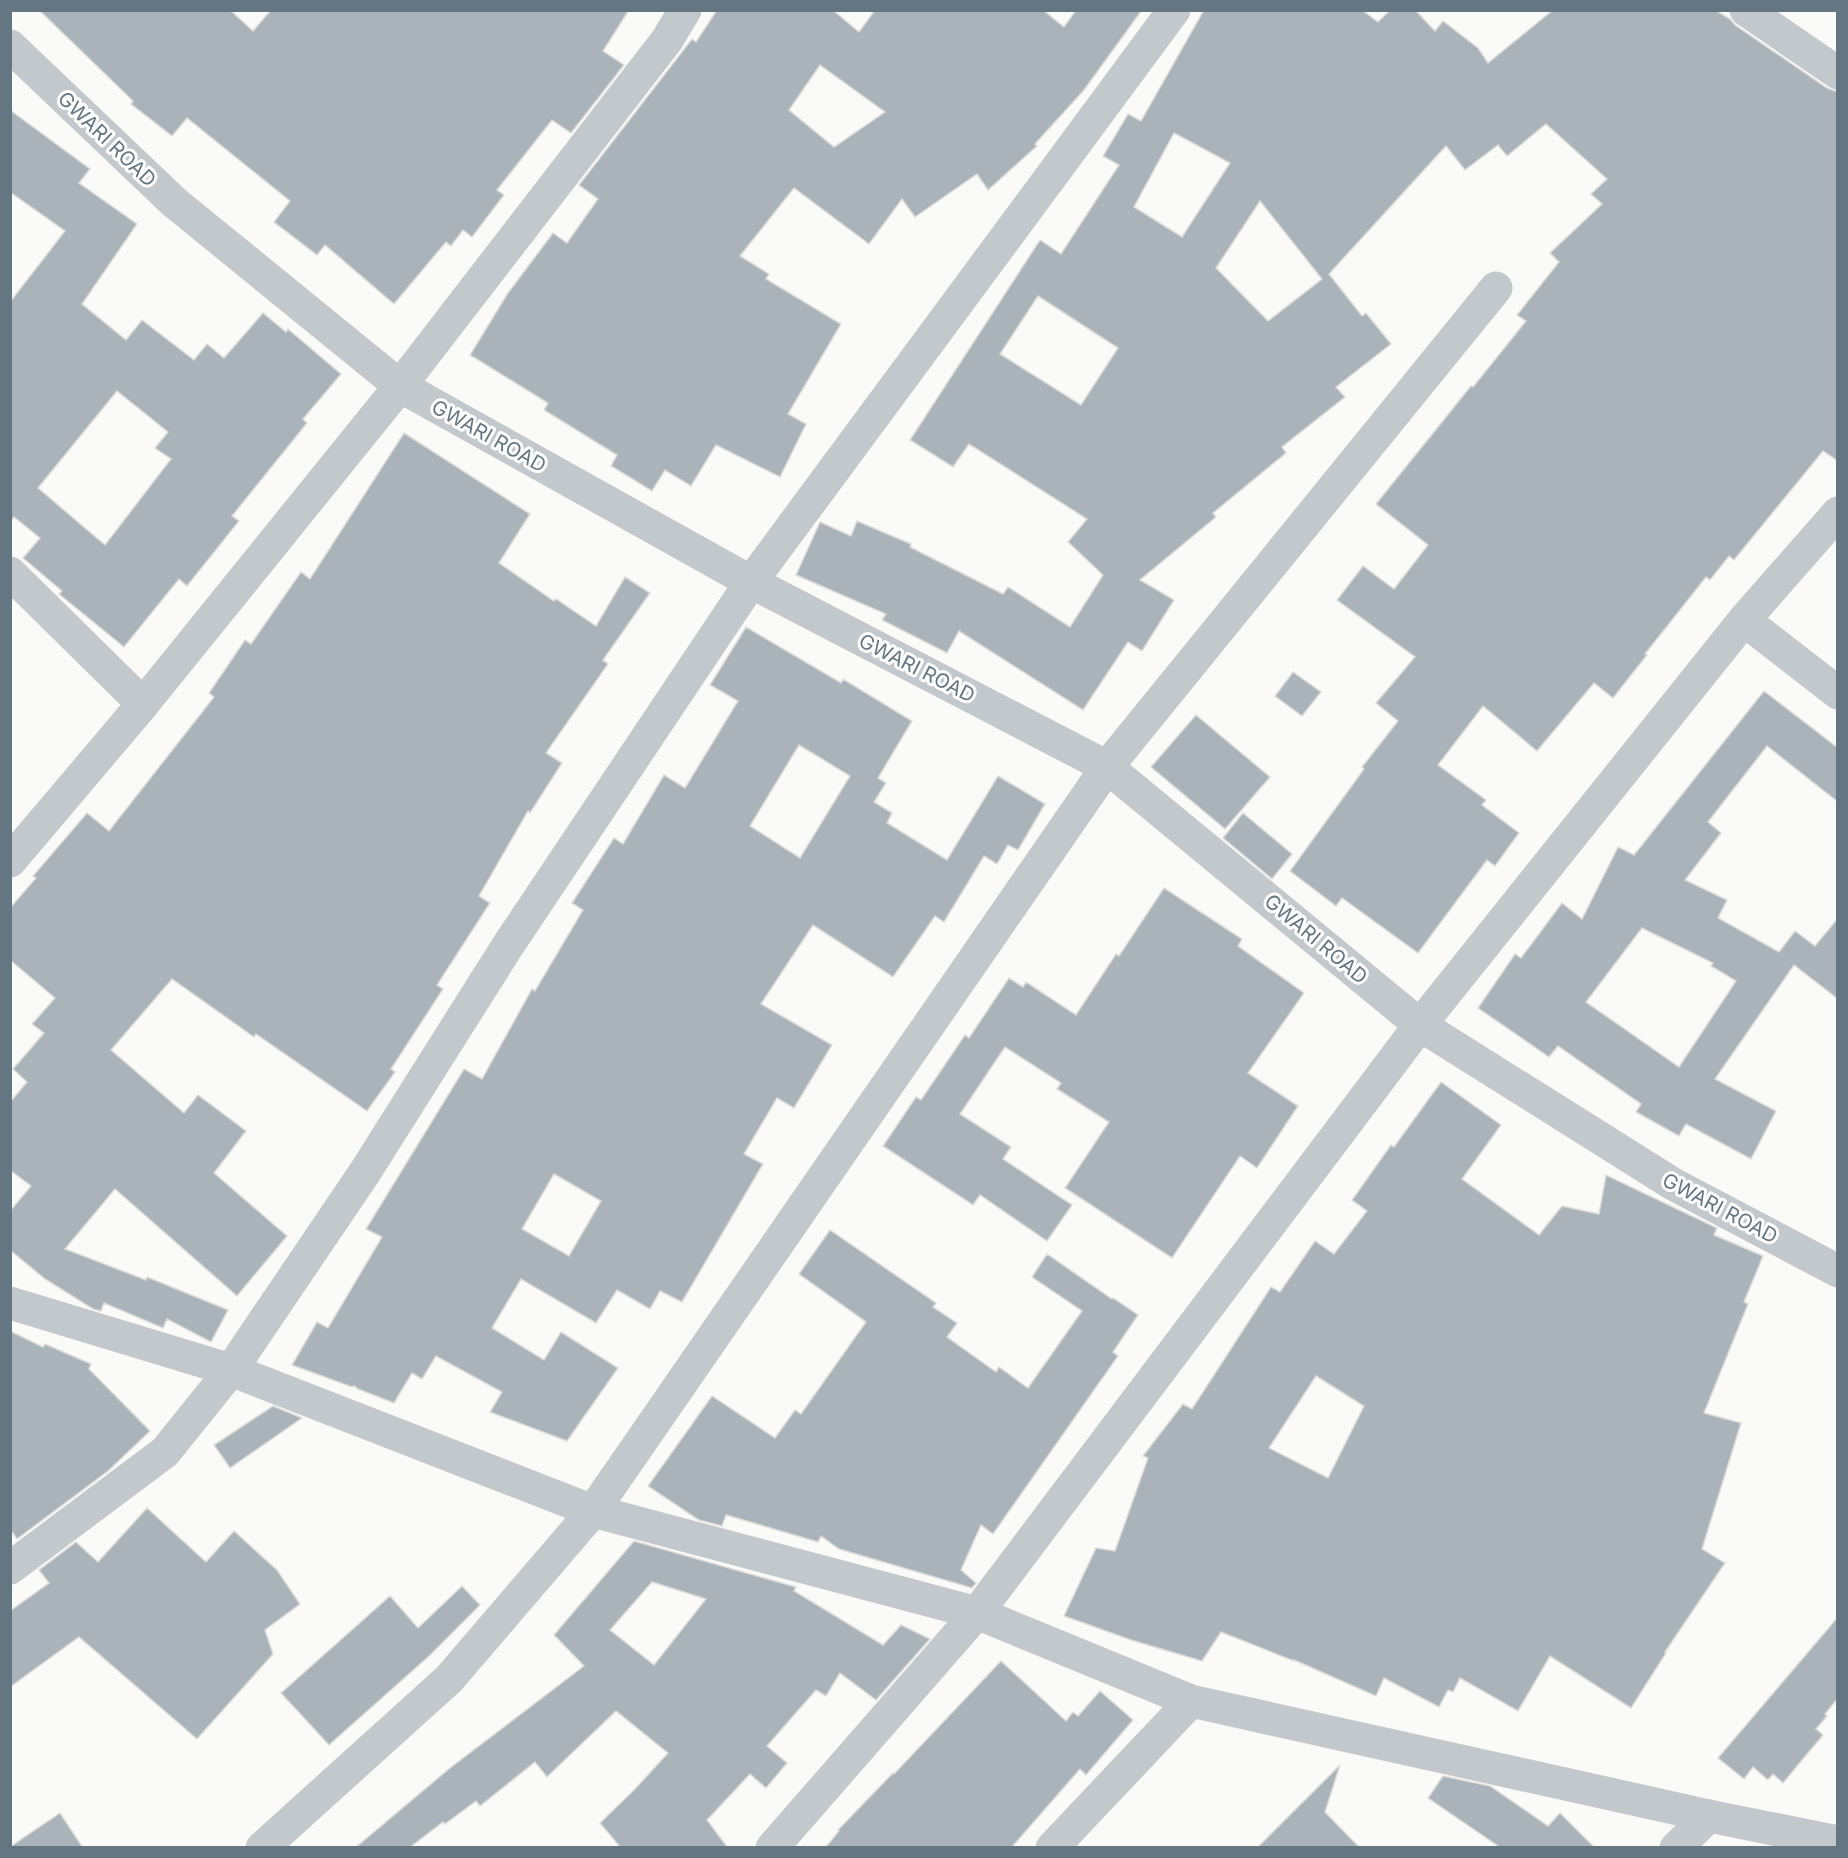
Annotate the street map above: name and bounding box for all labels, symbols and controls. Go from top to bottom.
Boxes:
street label: GWARI ROAD [53,86,161,192]
street label: GWARI ROAD [428,395,550,477]
street label: GWARI ROAD [855,629,979,707]
street label: GWARI ROAD [1260,889,1372,989]
street label: GWARI ROAD [1658,1168,1782,1248]

